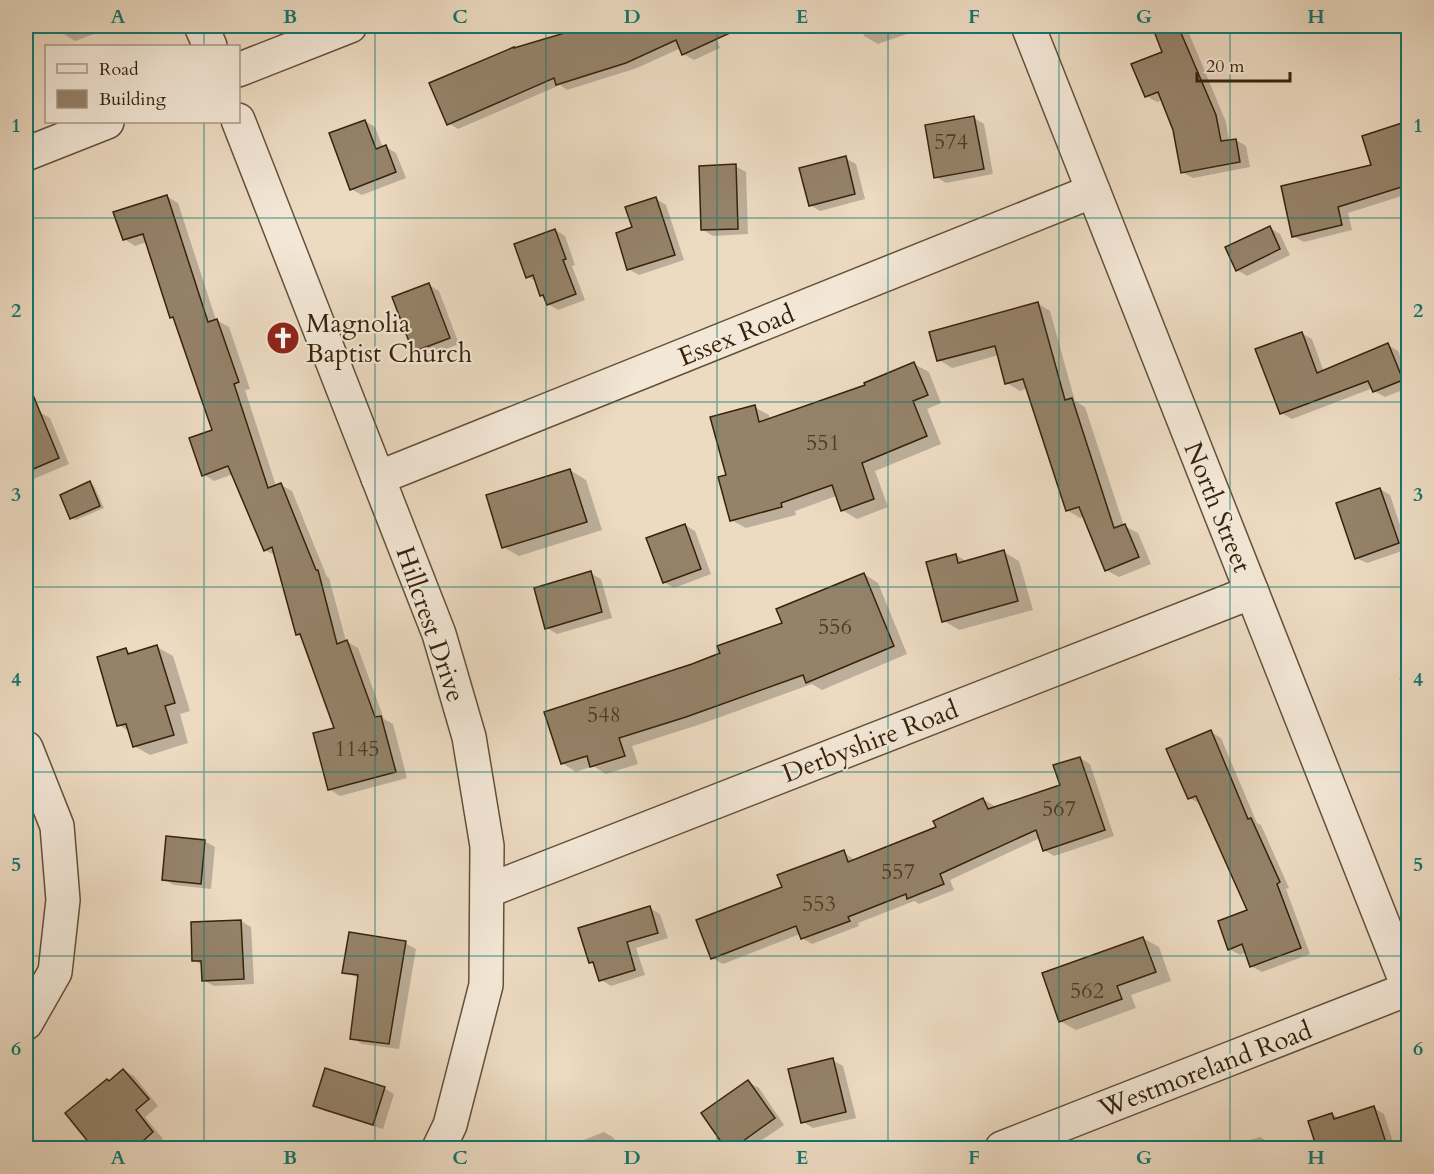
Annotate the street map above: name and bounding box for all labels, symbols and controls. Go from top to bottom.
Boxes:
text: A [110,3,126,30]
text: B [283,3,297,30]
text: C [452,3,468,30]
text: D [623,3,641,30]
text: E [796,3,808,30]
text: F [968,3,980,30]
text: G [1136,3,1152,30]
text: H [1307,3,1325,30]
legend [45,45,240,123]
scale bar [1197,45,1290,83]
text: 20 m [1206,54,1245,79]
text: Road [99,57,139,82]
text: Building [99,87,167,112]
text: 1 [11,112,21,139]
text: 1 [1413,112,1423,139]
house number: 574 [934,127,968,157]
street label: Essex Road [673,296,800,375]
text: 2 [11,297,21,324]
text: 2 [1413,297,1423,324]
place label: Magnolia Baptist Church [306,306,472,371]
church icon: Magnolia Baptist Church [265,320,301,356]
house number: 551 [806,428,840,458]
street label: North Street [1176,437,1260,578]
text: 3 [11,481,21,508]
text: 3 [1413,481,1423,508]
street label: Hillcrest Drive [388,542,473,707]
house number: 556 [818,612,852,642]
text: 4 [11,666,21,693]
text: 4 [1413,666,1423,693]
street label: Derbyshire Road [777,692,963,791]
house number: 548 [587,700,621,730]
house number: 1145 [334,734,380,764]
house number: 567 [1042,794,1076,824]
text: 5 [11,851,21,878]
text: 5 [1413,851,1423,878]
house number: 557 [881,857,915,887]
house number: 553 [802,889,836,919]
house number: 562 [1070,976,1104,1006]
street label: Westmoreland Road [1093,1013,1317,1127]
text: 6 [11,1035,21,1062]
text: 6 [1413,1035,1423,1062]
text: A [110,1144,126,1171]
text: B [283,1144,297,1171]
text: C [452,1144,468,1171]
text: D [623,1144,641,1171]
text: E [796,1144,808,1171]
text: F [968,1144,980,1171]
text: G [1136,1144,1152,1171]
text: H [1307,1144,1325,1171]

